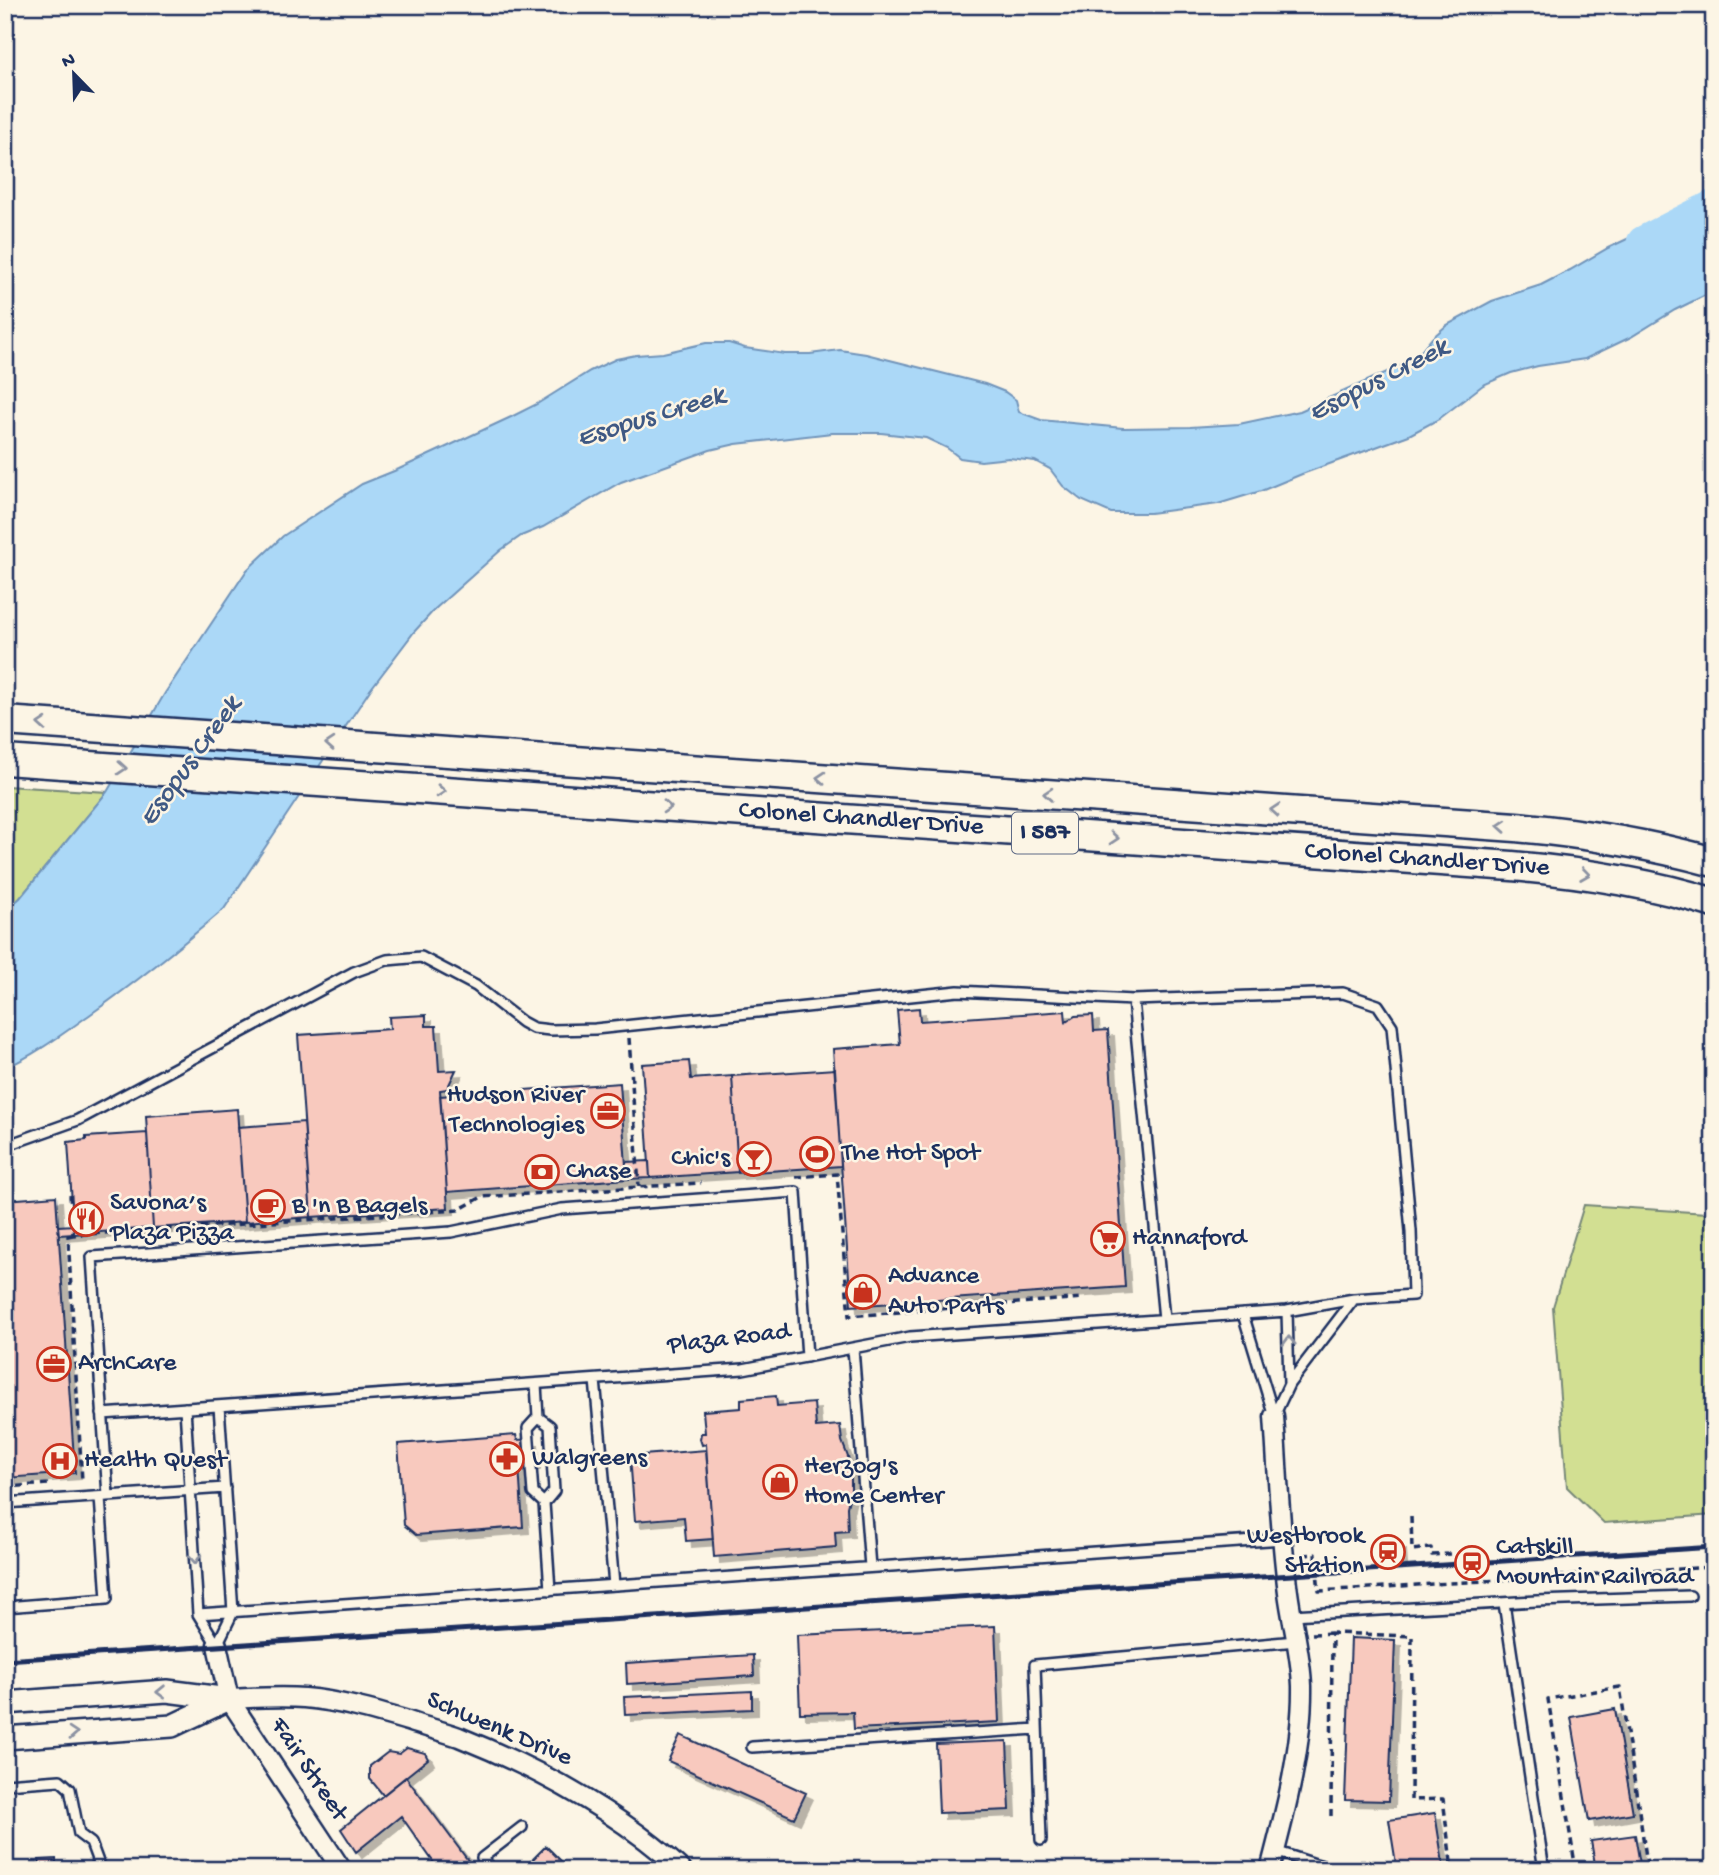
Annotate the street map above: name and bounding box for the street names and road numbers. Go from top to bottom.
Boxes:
street label: Colonel Chandler Drive [737,796,985,844]
road number: I 587 [1012,812,1078,854]
street label: Colonel Chandler Drive [1303,837,1551,885]
street label: Plaza Road [665,1317,794,1363]
street label: Schwenk Drive [422,1685,577,1775]
street label: Fair Street [262,1712,355,1830]

